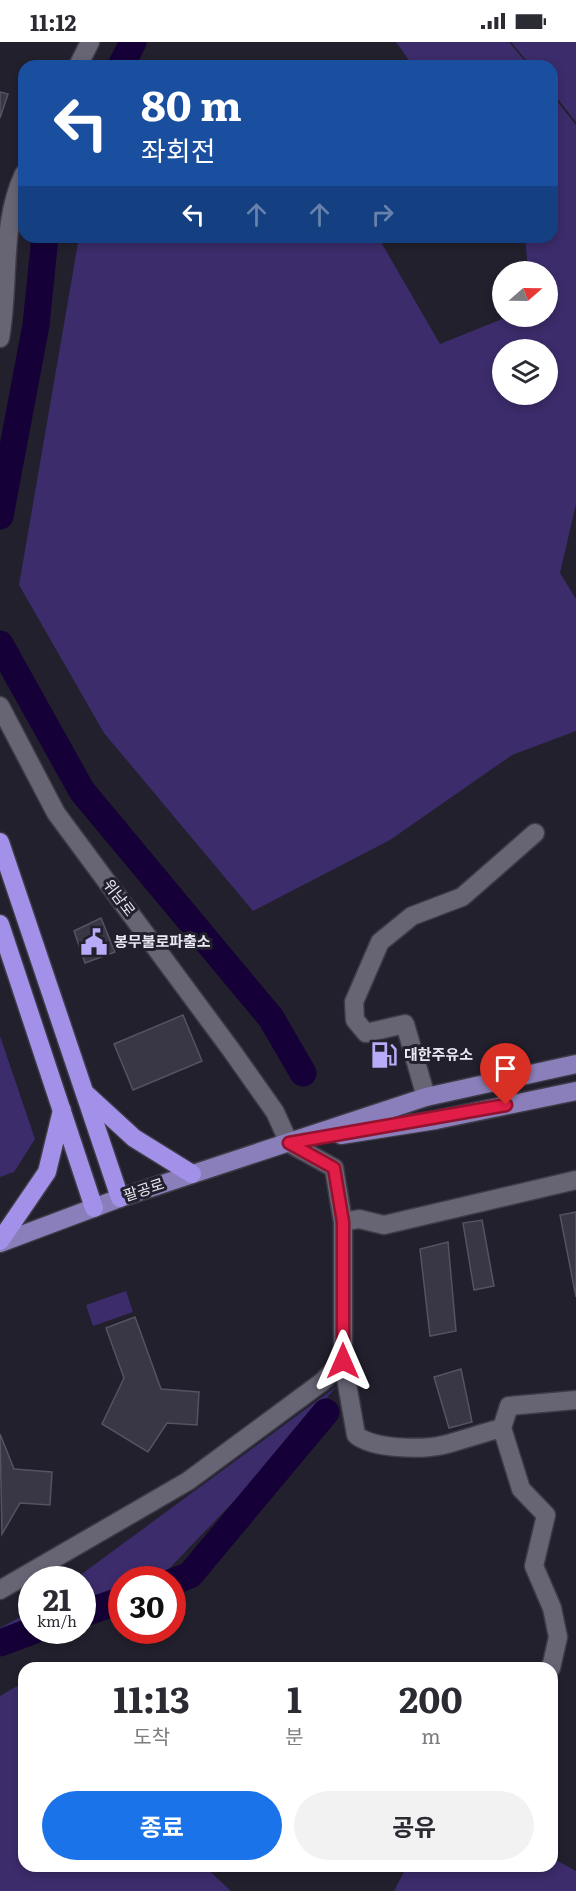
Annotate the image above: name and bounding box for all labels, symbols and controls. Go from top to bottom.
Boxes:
text: 11:12 [30,5,76,38]
text: 80 m [141,72,242,134]
icon: left [42,84,120,162]
text: 좌회전 [141,129,216,169]
icon: left [177,198,210,231]
icon: ahead [240,198,273,231]
icon: ahead [303,198,336,231]
icon: right [366,198,399,231]
north arrow [492,261,558,327]
map controls [492,261,558,405]
button: layers [492,339,558,405]
street label: 위남로 [99,874,142,921]
public building icon: 봉무불로파출소 [79,927,109,957]
place label: 봉무불로파출소 [114,929,211,952]
fuel station icon: 대한주유소 [369,1040,399,1070]
place label: 대한주유소 [404,1042,473,1065]
pin [480,1043,531,1105]
icon: arrive [489,1052,522,1085]
street label: 팔공로 [120,1171,167,1206]
position arrow [311,1329,375,1393]
speed limit sign: 30 [108,1566,186,1644]
text: 21 [43,1576,71,1620]
text: km/h [37,1609,77,1632]
text: 11:13 [113,1671,190,1724]
text: 1 [287,1671,302,1724]
text: 200 [399,1671,463,1724]
text: 도착 [133,1720,170,1750]
text: 분 [285,1720,304,1750]
text: m [421,1720,441,1750]
button: 종료 [42,1791,282,1860]
button: 공유 [294,1791,534,1860]

